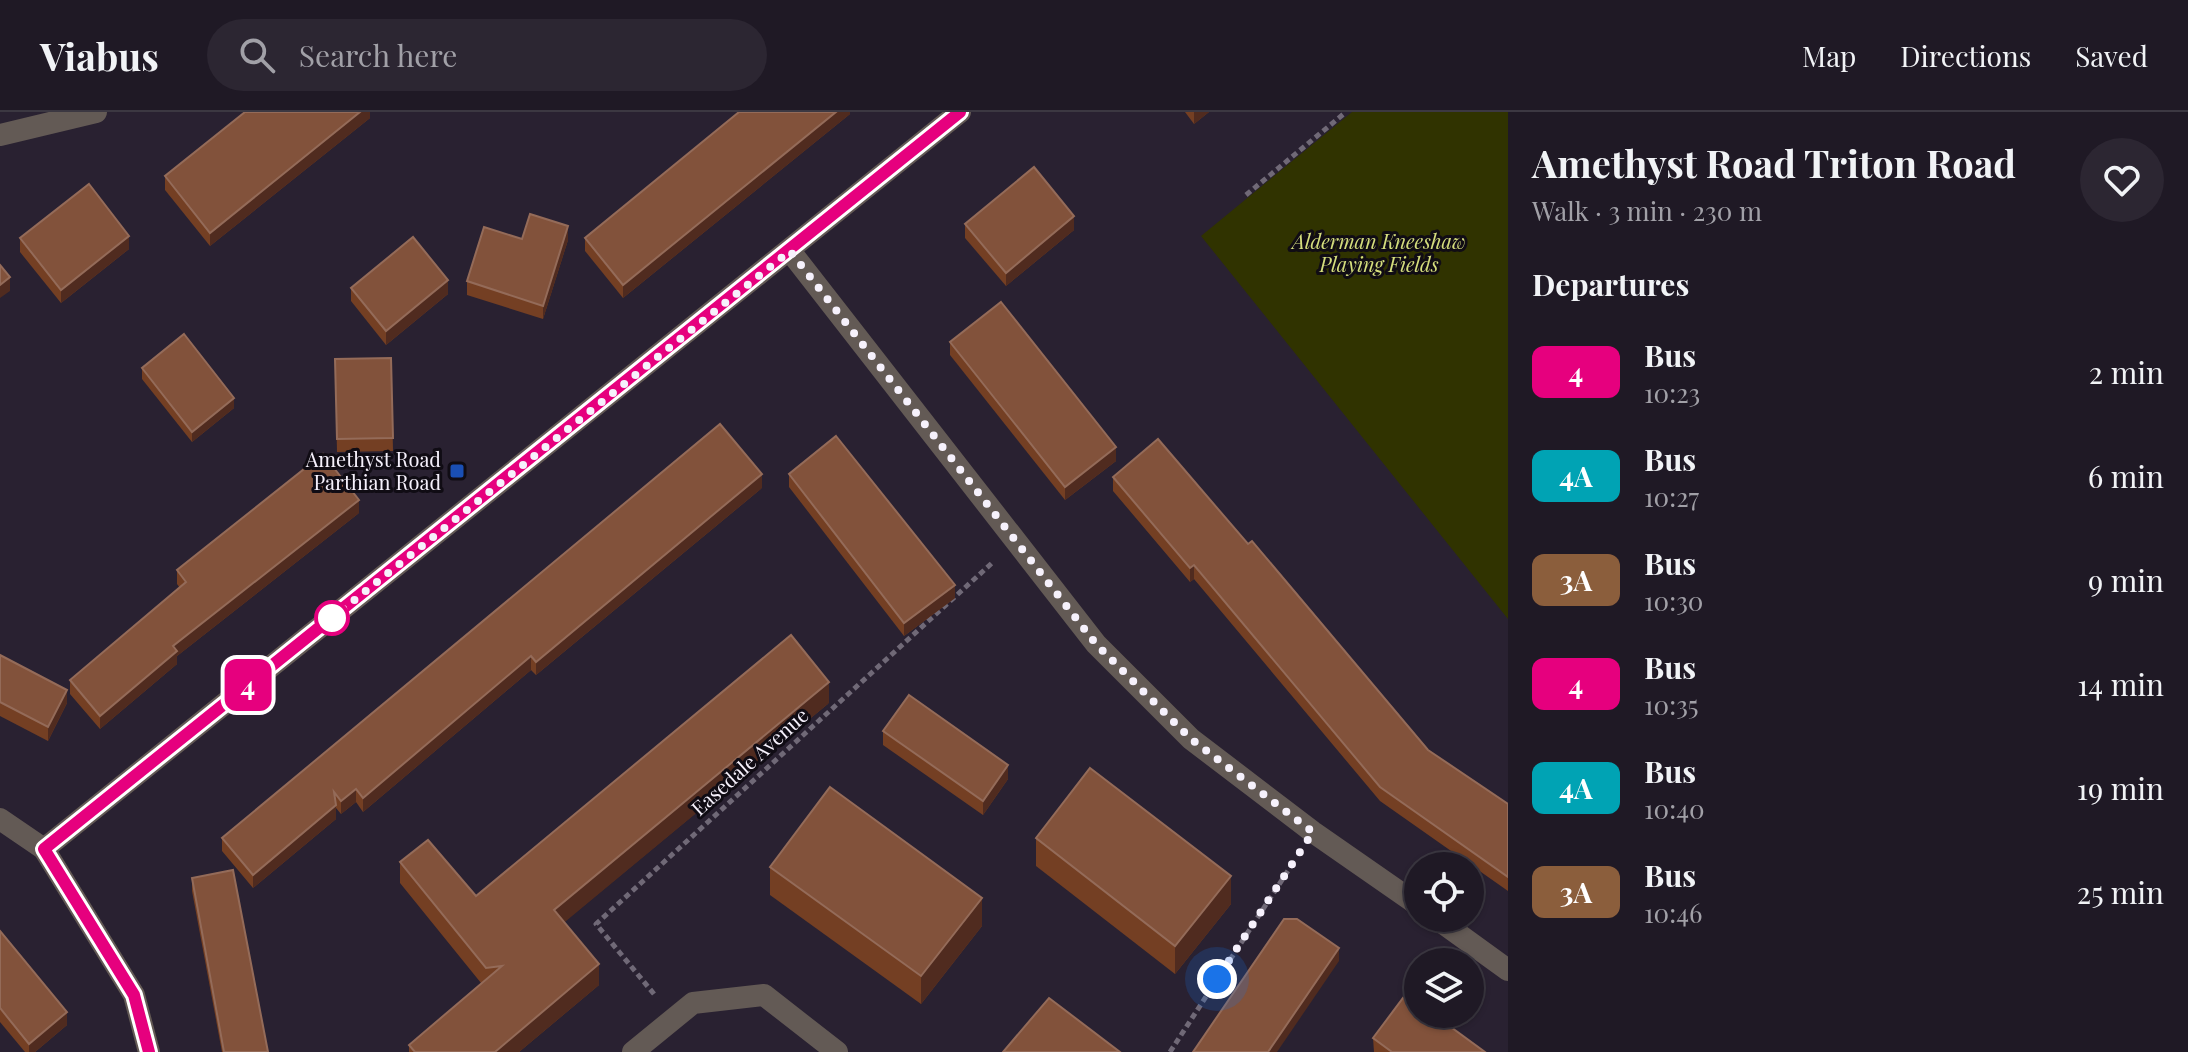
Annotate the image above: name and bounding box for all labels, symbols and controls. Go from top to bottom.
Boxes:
search box [207,19,767,91]
text: Viabus [40,30,159,81]
icon: search [235,33,279,77]
text: Search here [299,35,457,75]
text: Map [1802,37,1856,74]
text: Directions [1900,37,2031,74]
text: Saved [2075,37,2148,74]
text: Amethyst Road Triton Road [1532,137,2016,188]
button: heart [2080,138,2164,222]
text: Walk · 3 min · 230 m [1532,193,1762,228]
park label: Alderman Kneeshaw Playing Fields [1290,227,1466,277]
text: Departures [1532,264,1689,304]
text: Bus [1644,335,1696,375]
text: 2 min [2089,352,2164,392]
text: 4 [1569,353,1583,390]
text: 10:23 [1644,375,1700,410]
text: Bus [1644,439,1696,479]
place label: Amethyst Road Parthian Road [305,445,441,495]
text: 6 min [2088,456,2164,496]
text: 4A [1559,457,1593,494]
marker: Amethyst Road Parthian Road [448,462,466,480]
text: 10:27 [1644,479,1699,514]
text: Bus [1644,543,1696,583]
text: 9 min [2088,560,2164,600]
text: 3A [1560,561,1592,598]
text: 10:30 [1644,583,1703,618]
unlabelled marker [315,601,349,635]
text: Bus [1644,647,1696,687]
line badge: 4 [222,659,274,711]
text: 14 min [2077,664,2164,704]
text: 4 [1569,665,1583,702]
text: 4 [241,666,255,703]
text: 10:35 [1644,687,1699,722]
street label: Easedale Avenue [685,701,813,821]
text: Bus [1644,751,1696,791]
text: 19 min [2077,768,2164,808]
text: 4A [1559,769,1593,806]
text: 10:40 [1644,791,1705,826]
map controls [1404,852,1484,1028]
button: locate [1404,852,1484,932]
text: Bus [1644,855,1696,895]
text: 25 min [2077,872,2164,912]
text: 3A [1560,873,1592,910]
text: 10:46 [1644,895,1702,930]
button: layers [1404,948,1484,1028]
your location [1197,959,1237,999]

